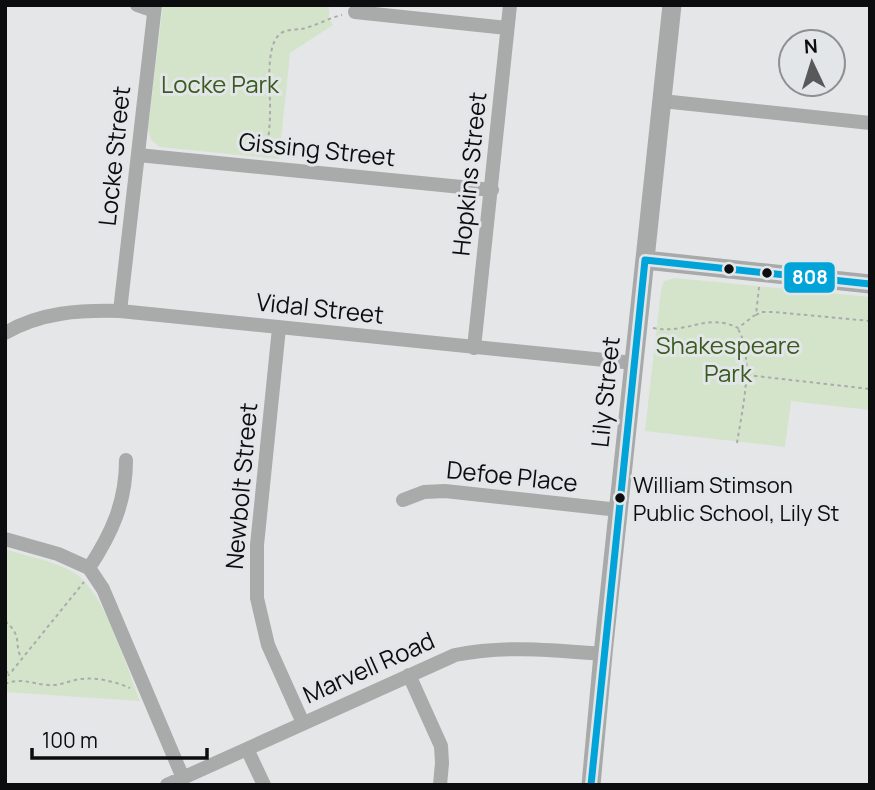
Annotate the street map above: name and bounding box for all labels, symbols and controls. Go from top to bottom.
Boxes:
north arrow [777,28,847,98]
text: N [803,33,819,59]
park label: Locke Park [161,67,280,100]
street label: Locke Street [90,84,137,228]
street label: Hopkins Street [444,90,494,257]
street label: Gissing Street [237,124,397,173]
line badge: 808 [783,261,836,294]
unlabelled marker [722,262,736,276]
text: 808 [792,264,828,290]
unlabelled marker [760,266,774,280]
street label: Vidal Street [255,284,386,331]
park label: Shakespeare Park [656,328,800,389]
street label: Lily Street [582,335,627,449]
street label: Newbolt Street [217,401,264,571]
street label: Defoe Place [445,452,579,499]
place label: William Stimson Public School, Lily St [633,470,840,528]
marker: William Stimson Public School, Lily St [613,491,627,505]
street label: Marvell Road [297,623,439,710]
scale bar [32,716,206,760]
text: 100 m [42,726,98,754]

